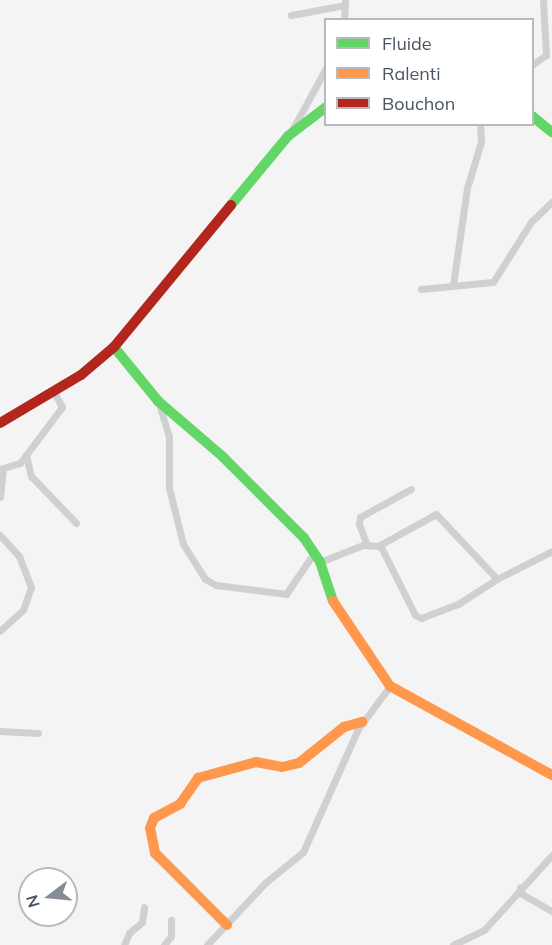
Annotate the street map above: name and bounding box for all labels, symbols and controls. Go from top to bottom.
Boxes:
legend [324,18,534,126]
text: Fluide [382,32,432,55]
text: Ralenti [382,62,440,85]
text: Bouchon [382,92,455,115]
north arrow [18,867,78,927]
text: N [21,893,44,910]

